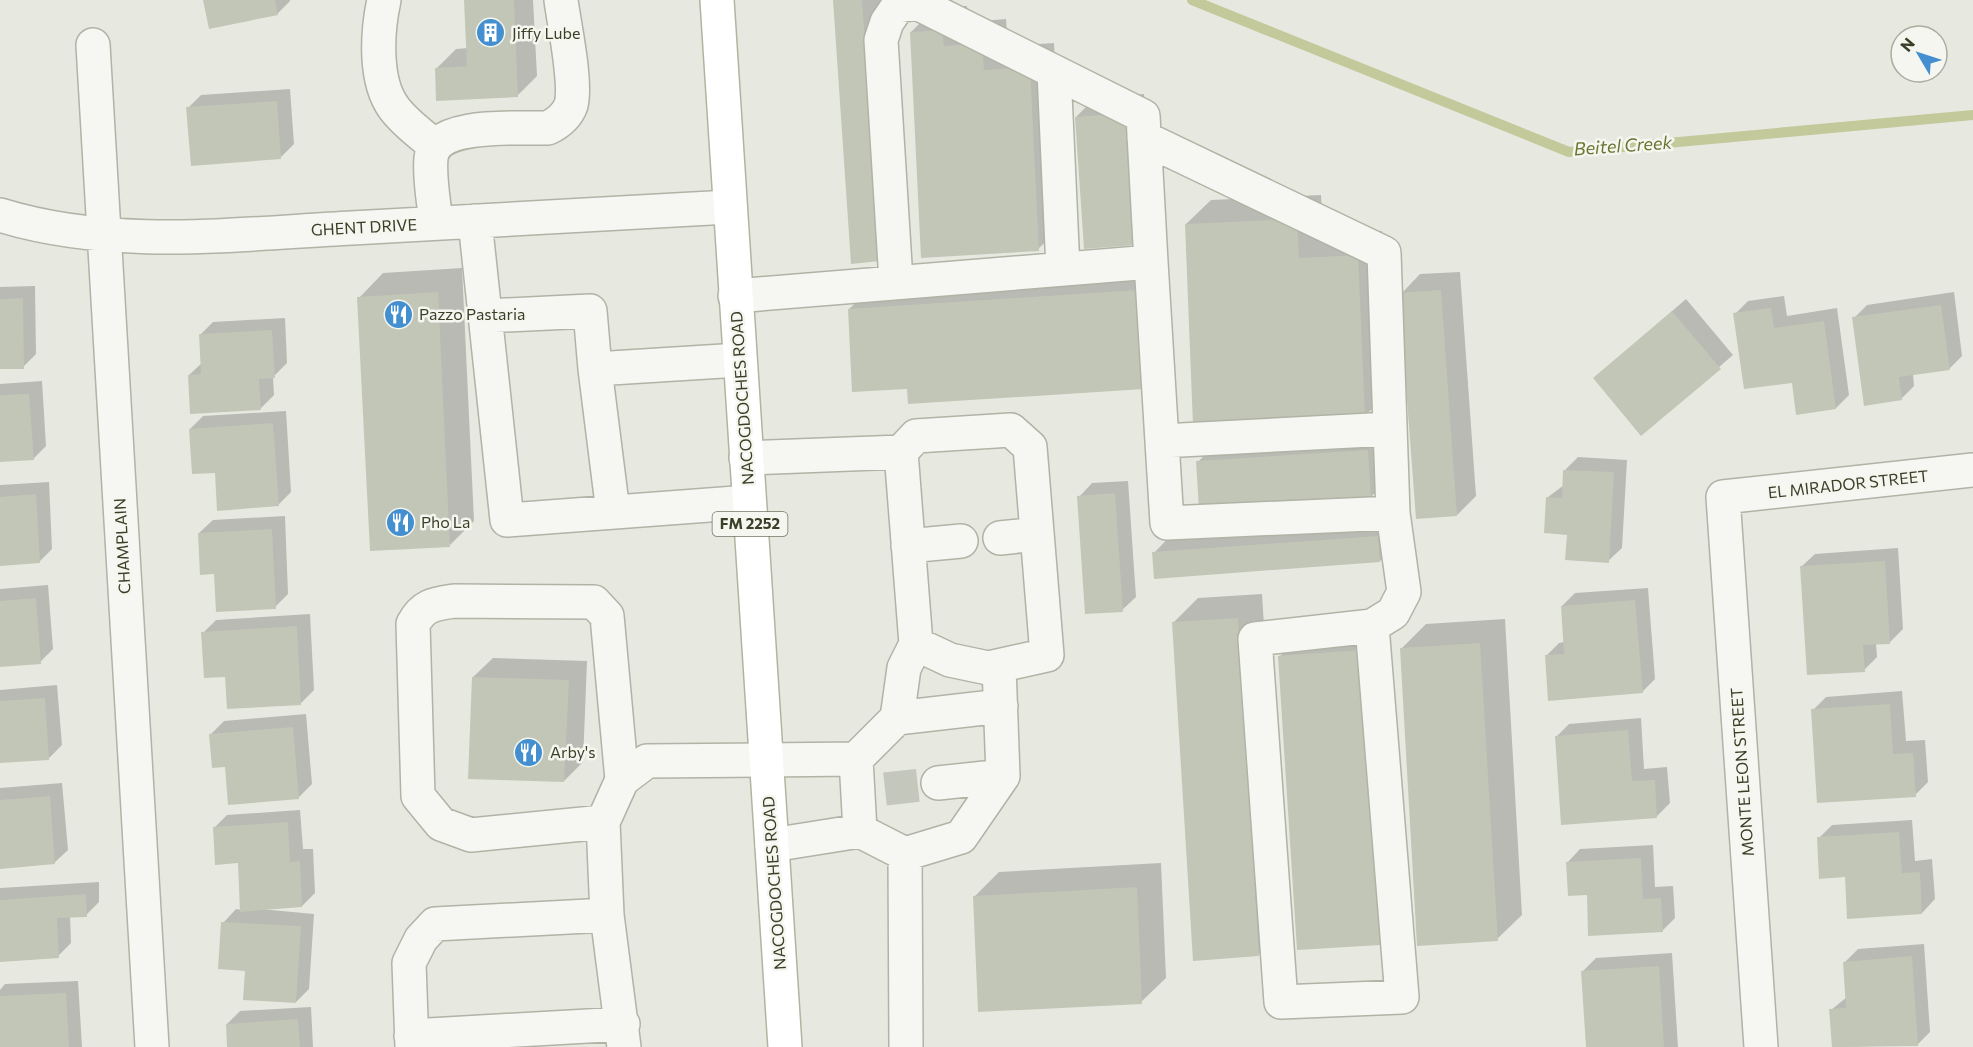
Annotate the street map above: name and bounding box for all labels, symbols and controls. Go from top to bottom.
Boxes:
building icon: Jiffy Lube [475,17,507,49]
place label: Jiffy Lube [512,23,580,42]
north arrow [1889,24,1949,84]
text: N [1896,34,1918,55]
water label: Beitel Creek [1573,131,1674,159]
street label: GHENT DRIVE [311,214,417,239]
restaurant icon: Pazzo Pastaria [382,298,414,330]
place label: Pazzo Pastaria [419,304,525,323]
street label: NACOGDOCHES ROAD [726,311,757,486]
street label: EL MIRADOR STREET [1767,466,1929,501]
street label: CHAMPLAIN [109,498,134,595]
restaurant icon: Pho La [384,506,416,538]
place label: Pho La [421,512,470,531]
road number: FM 2252 [712,512,788,536]
street label: MONTE LEON STREET [1726,687,1757,857]
restaurant icon: Arby's [513,736,545,768]
place label: Arby's [550,742,595,761]
street label: NACOGDOCHES ROAD [758,796,789,971]

